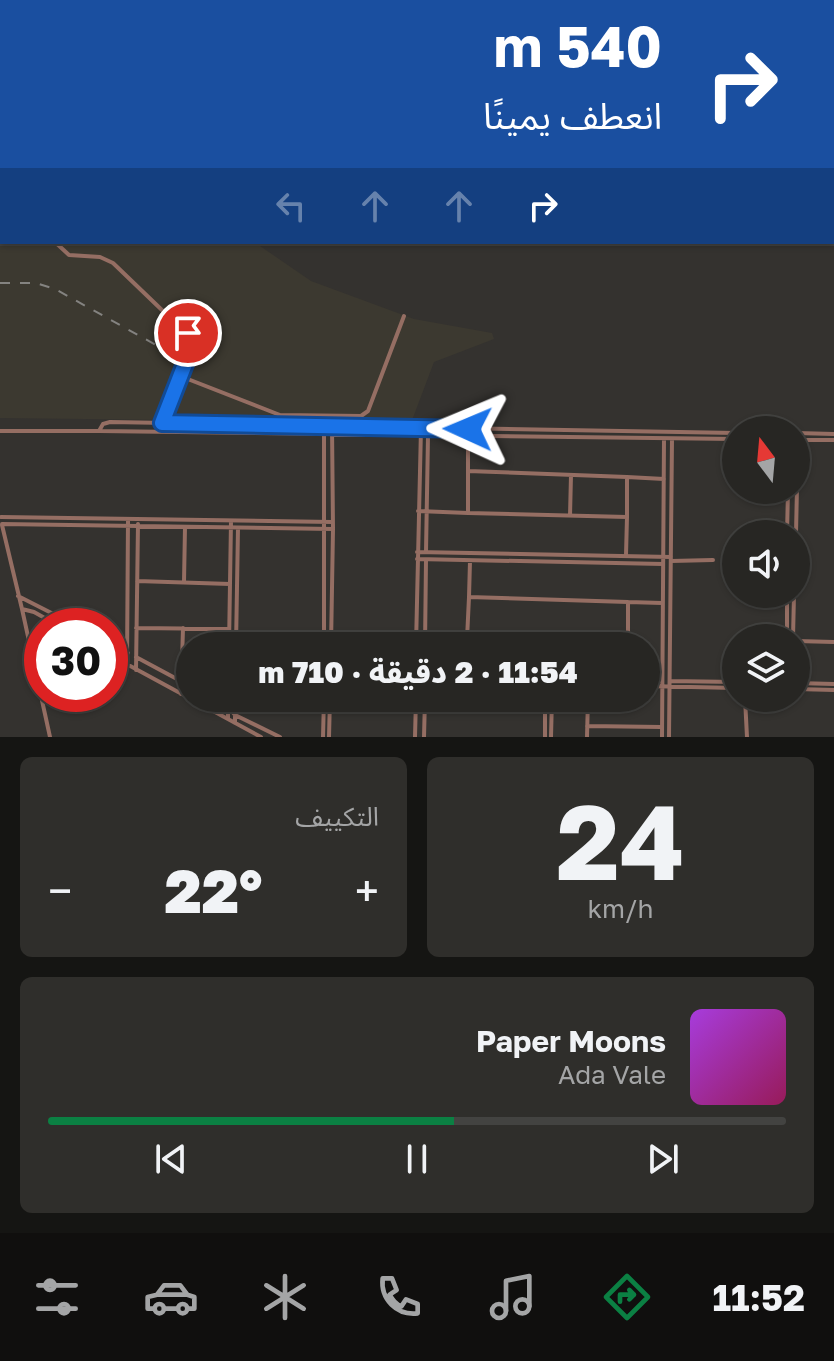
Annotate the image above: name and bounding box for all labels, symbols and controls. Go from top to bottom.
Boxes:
text: 540 m [493,12,662,79]
icon: right [690,32,794,136]
text: انعطف يمينًا [483,94,662,137]
icon: left [269,184,313,228]
icon: ahead [353,184,397,228]
icon: ahead [437,184,481,228]
icon: right [521,184,565,228]
pin [154,299,222,367]
icon: arrive [166,311,210,355]
position arrow [426,387,510,471]
north arrow [722,416,810,504]
map controls [722,416,810,712]
button: sound [722,520,810,608]
speed limit sign: 30 [24,608,128,712]
button: layers [722,624,810,712]
text: 11:54 · 2 دقيقة · 710 m [258,654,578,690]
text: 24 [556,778,685,903]
text: التكييف [295,801,379,832]
text: 22° [165,854,262,926]
text: − [48,864,72,917]
text: + [355,864,379,917]
text: km/h [587,893,654,924]
text: Paper Moons [476,1023,666,1059]
text: Ada Vale [558,1059,666,1090]
icon: previous [149,1137,193,1181]
icon: pause [395,1137,439,1181]
icon: next [641,1137,685,1181]
icon: filters [29,1269,85,1325]
icon: car [143,1269,199,1325]
icon: climate [257,1269,313,1325]
icon: phone [371,1269,427,1325]
icon: music [485,1269,541,1325]
icon: directions [599,1269,655,1325]
text: 11:52 [713,1276,805,1319]

